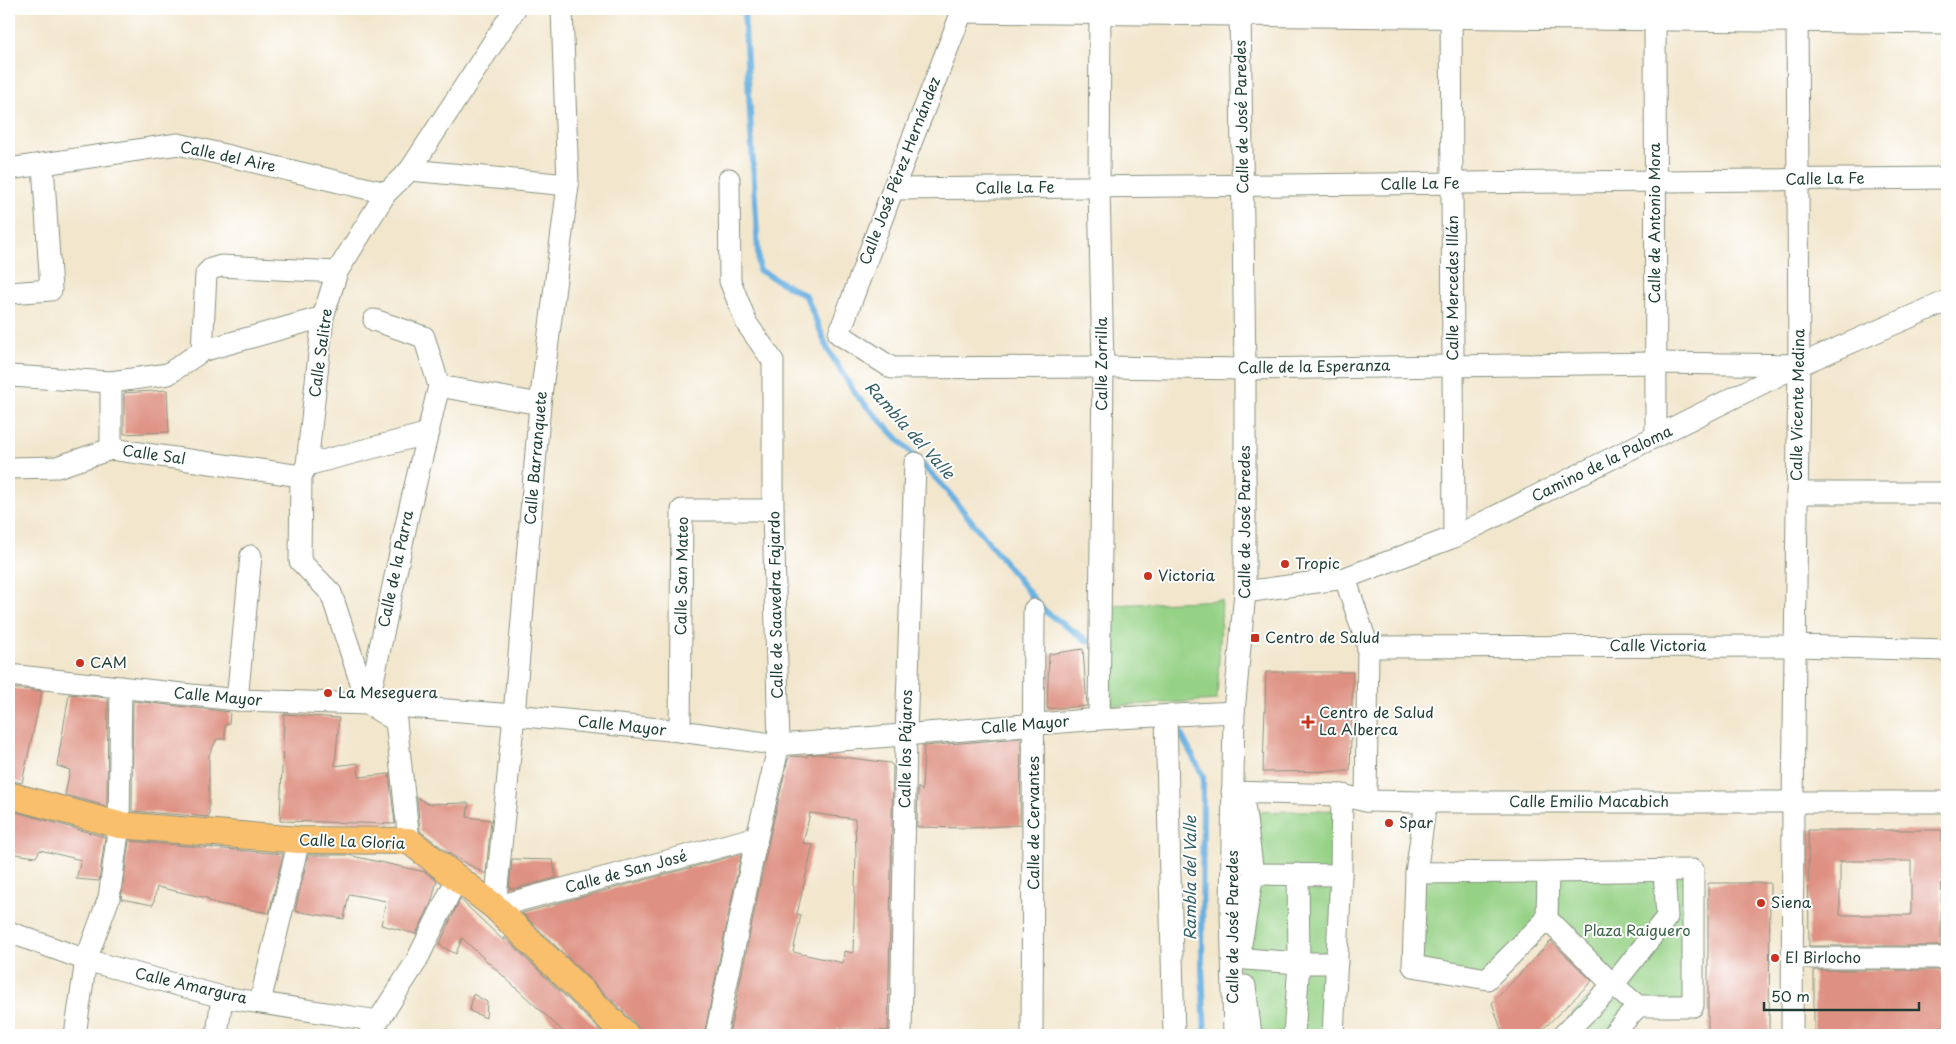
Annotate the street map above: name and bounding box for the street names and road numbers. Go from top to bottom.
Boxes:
street label: Calle de José Paredes [1228,40,1253,194]
street label: Calle José Pérez Hernández [852,73,945,268]
street label: Calle del Aire [178,134,278,177]
street label: Calle de Antonio Mora [1642,142,1665,303]
street label: Calle La Fe [1785,165,1865,190]
street label: Calle La Fe [1380,170,1460,195]
street label: Calle La Fe [975,174,1055,199]
street label: Calle Mercedes Illán [1440,215,1463,361]
street label: Calle Salitre [302,307,337,399]
street label: Calle Zorrilla [1089,317,1112,411]
street label: Calle Vicente Medina [1784,328,1809,481]
street label: Calle de la Esperanza [1238,353,1391,378]
street label: Calle Barranquete [517,390,552,526]
street label: Camino de la Paloma [1527,418,1676,507]
street label: Calle Sal [121,438,187,469]
street label: Calle de José Paredes [1232,445,1255,599]
street label: Calle de la Parra [371,507,418,629]
street label: Calle de Saavedra Fajardo [761,511,788,699]
street label: Calle San Mateo [668,516,693,636]
street label: Calle Victoria [1610,633,1707,656]
street label: Calle Mayor [173,680,263,711]
street label: Calle los Pájaros [892,689,917,809]
street label: Calle Mayor [577,708,668,741]
street label: Calle Mayor [980,708,1070,739]
street label: Calle de Cervantes [1021,756,1044,890]
street label: Calle Emilio Macabich [1509,789,1669,812]
street label: Calle La Gloria [299,827,406,854]
street label: Calle de San José [562,843,689,898]
street label: Calle de José Paredes [1220,850,1243,1004]
street label: Calle Amargura [133,960,251,1009]

